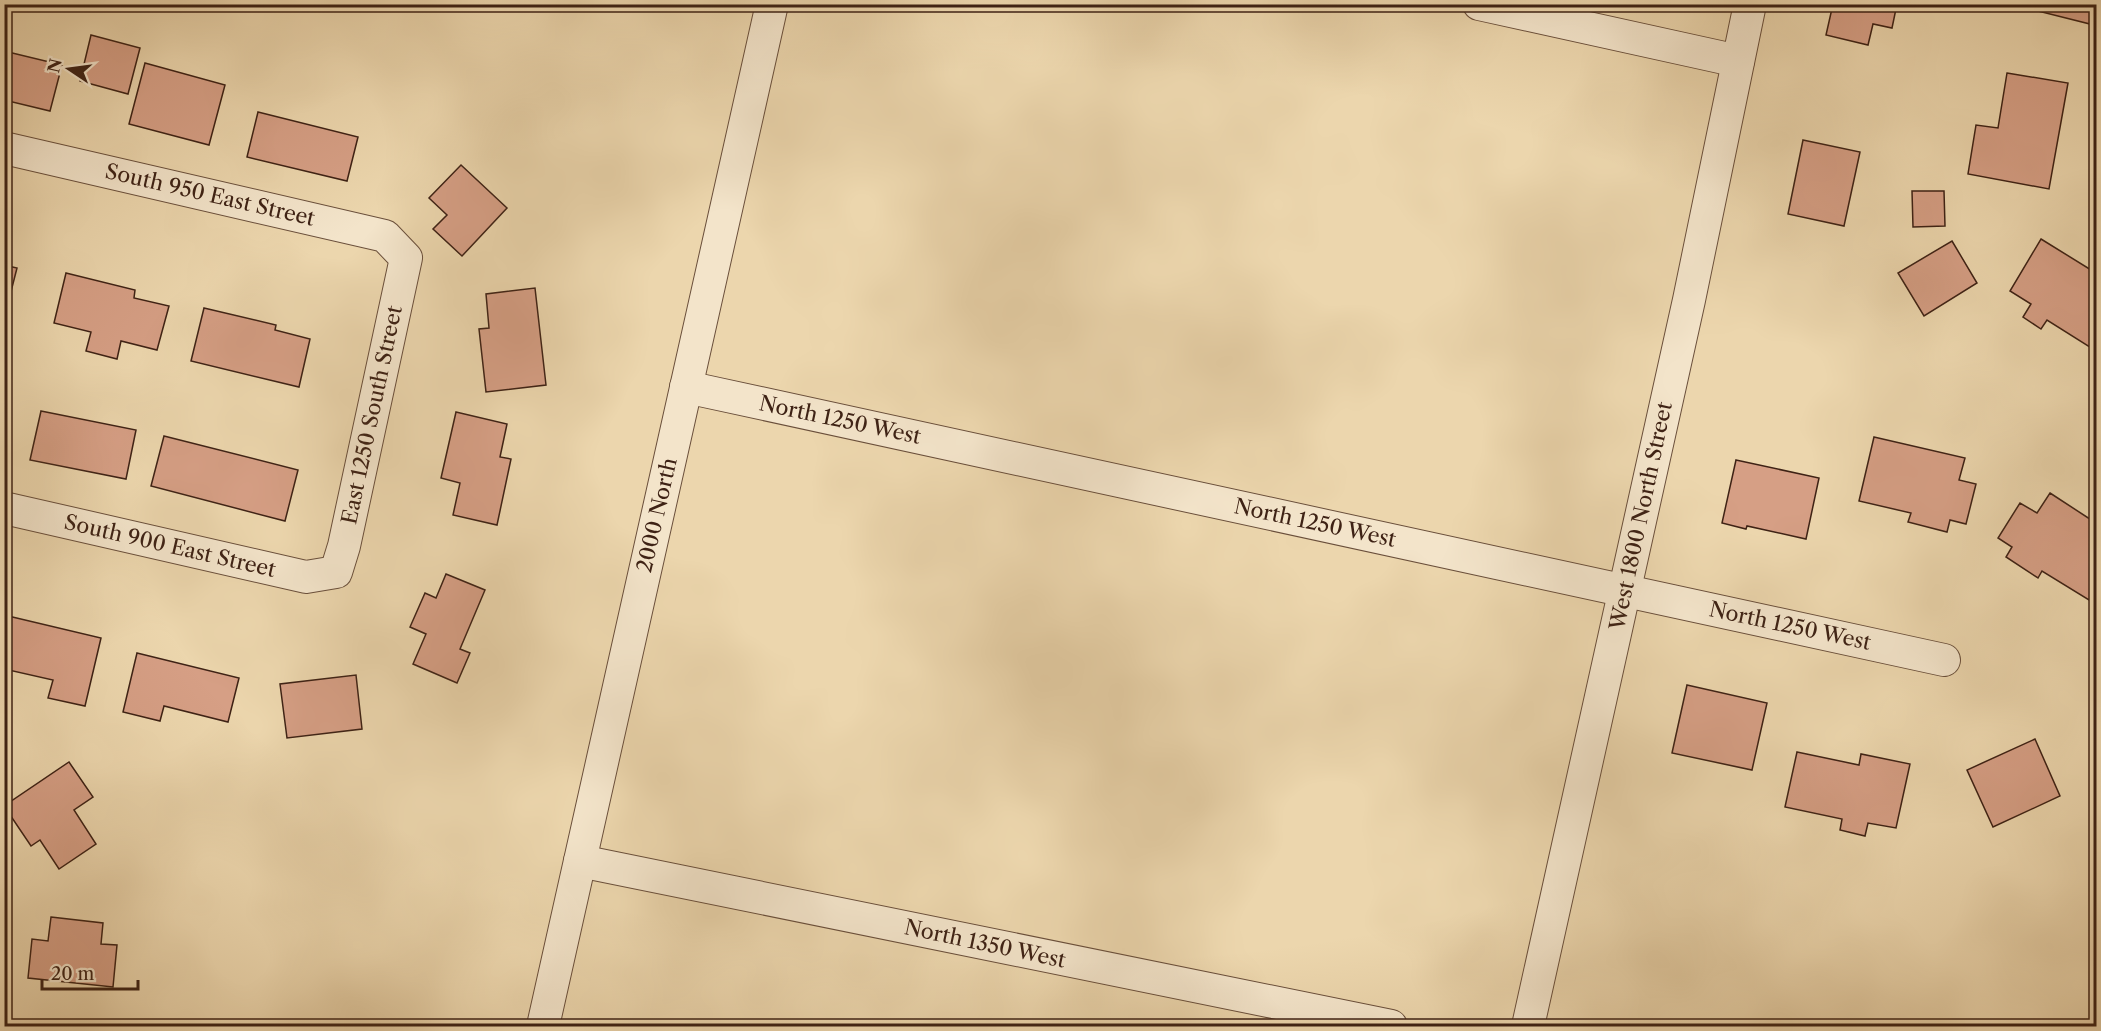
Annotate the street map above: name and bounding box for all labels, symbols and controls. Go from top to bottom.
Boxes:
north arrow [39,39,99,99]
text: N [43,57,66,75]
street label: South 950 East Street [103,158,318,231]
street label: East 1250 South Street [336,303,407,527]
street label: North 1250 West [757,390,924,449]
street label: West 1800 North Street [1604,399,1677,633]
street label: 2000 North [631,455,682,575]
street label: North 1250 West [1232,493,1399,552]
street label: South 900 East Street [62,509,279,582]
street label: North 1250 West [1707,596,1874,655]
street label: North 1350 West [902,914,1068,973]
scale bar [42,953,138,991]
text: 20 m [51,963,95,985]

